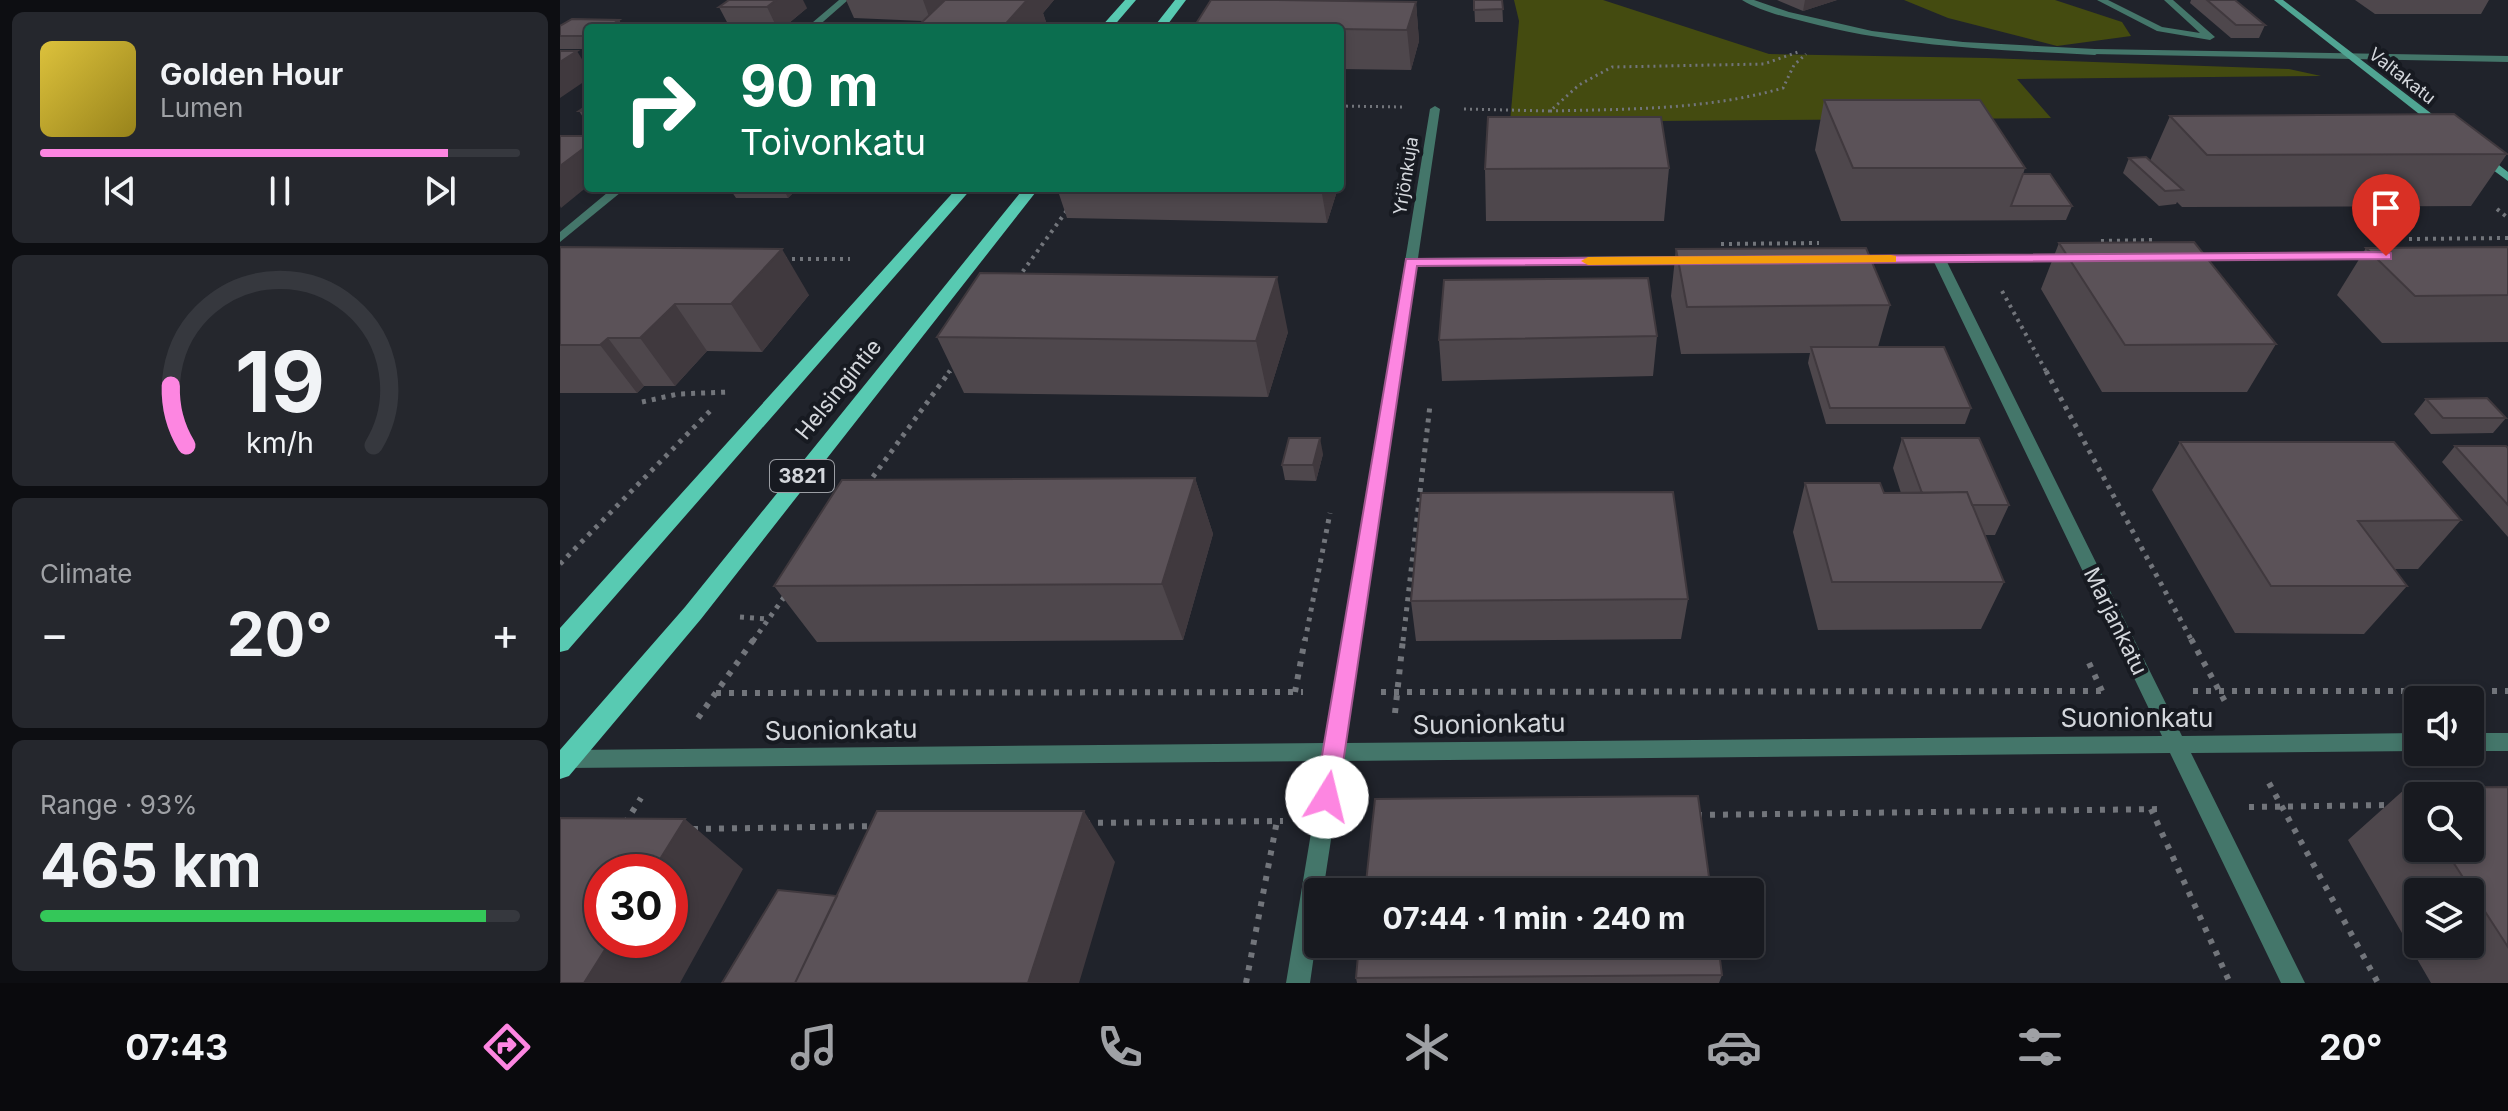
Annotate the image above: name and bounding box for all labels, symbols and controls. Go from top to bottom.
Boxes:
street label: Valtakatu [2365,43,2440,108]
text: 90 m [740,52,879,120]
text: Golden Hour [160,56,343,92]
icon: right [608,56,712,160]
text: Lumen [160,92,243,123]
text: Toivonkatu [740,120,926,164]
street label: Yrjönkuja [1389,135,1422,217]
icon: previous [98,169,142,213]
icon: pause [258,169,302,213]
icon: next [418,169,462,213]
pin [2352,174,2420,256]
icon: arrive [2364,186,2408,230]
text: 19 [235,331,325,432]
street label: Helsingintie [790,334,886,444]
text: km/h [246,425,314,460]
road number: 3821 [770,460,834,492]
text: Climate [40,558,132,589]
street label: Marjankatu [2079,563,2153,679]
text: 20° [227,598,333,670]
text: − [40,607,69,661]
text: + [491,607,520,661]
map controls [2404,686,2484,958]
button: sound [2404,686,2484,766]
street label: Suonionkatu [2060,702,2214,733]
street label: Suonionkatu [1412,707,1566,740]
street label: Suonionkatu [764,713,918,746]
position arrow [1285,755,1369,839]
button: search [2404,782,2484,862]
text: Range · 93% [40,789,198,820]
text: 465 km [40,829,262,901]
speed limit sign: 30 [584,854,688,958]
button: layers [2404,878,2484,958]
text: 07:44 · 1 min · 240 m [1383,900,1685,936]
icon: directions [479,1019,535,1075]
icon: music [786,1019,842,1075]
icon: phone [1092,1019,1148,1075]
icon: climate [1399,1019,1455,1075]
icon: car [1706,1019,1762,1075]
icon: filters [2012,1019,2068,1075]
text: 07:43 [125,1025,228,1069]
text: 20° [2319,1025,2383,1069]

